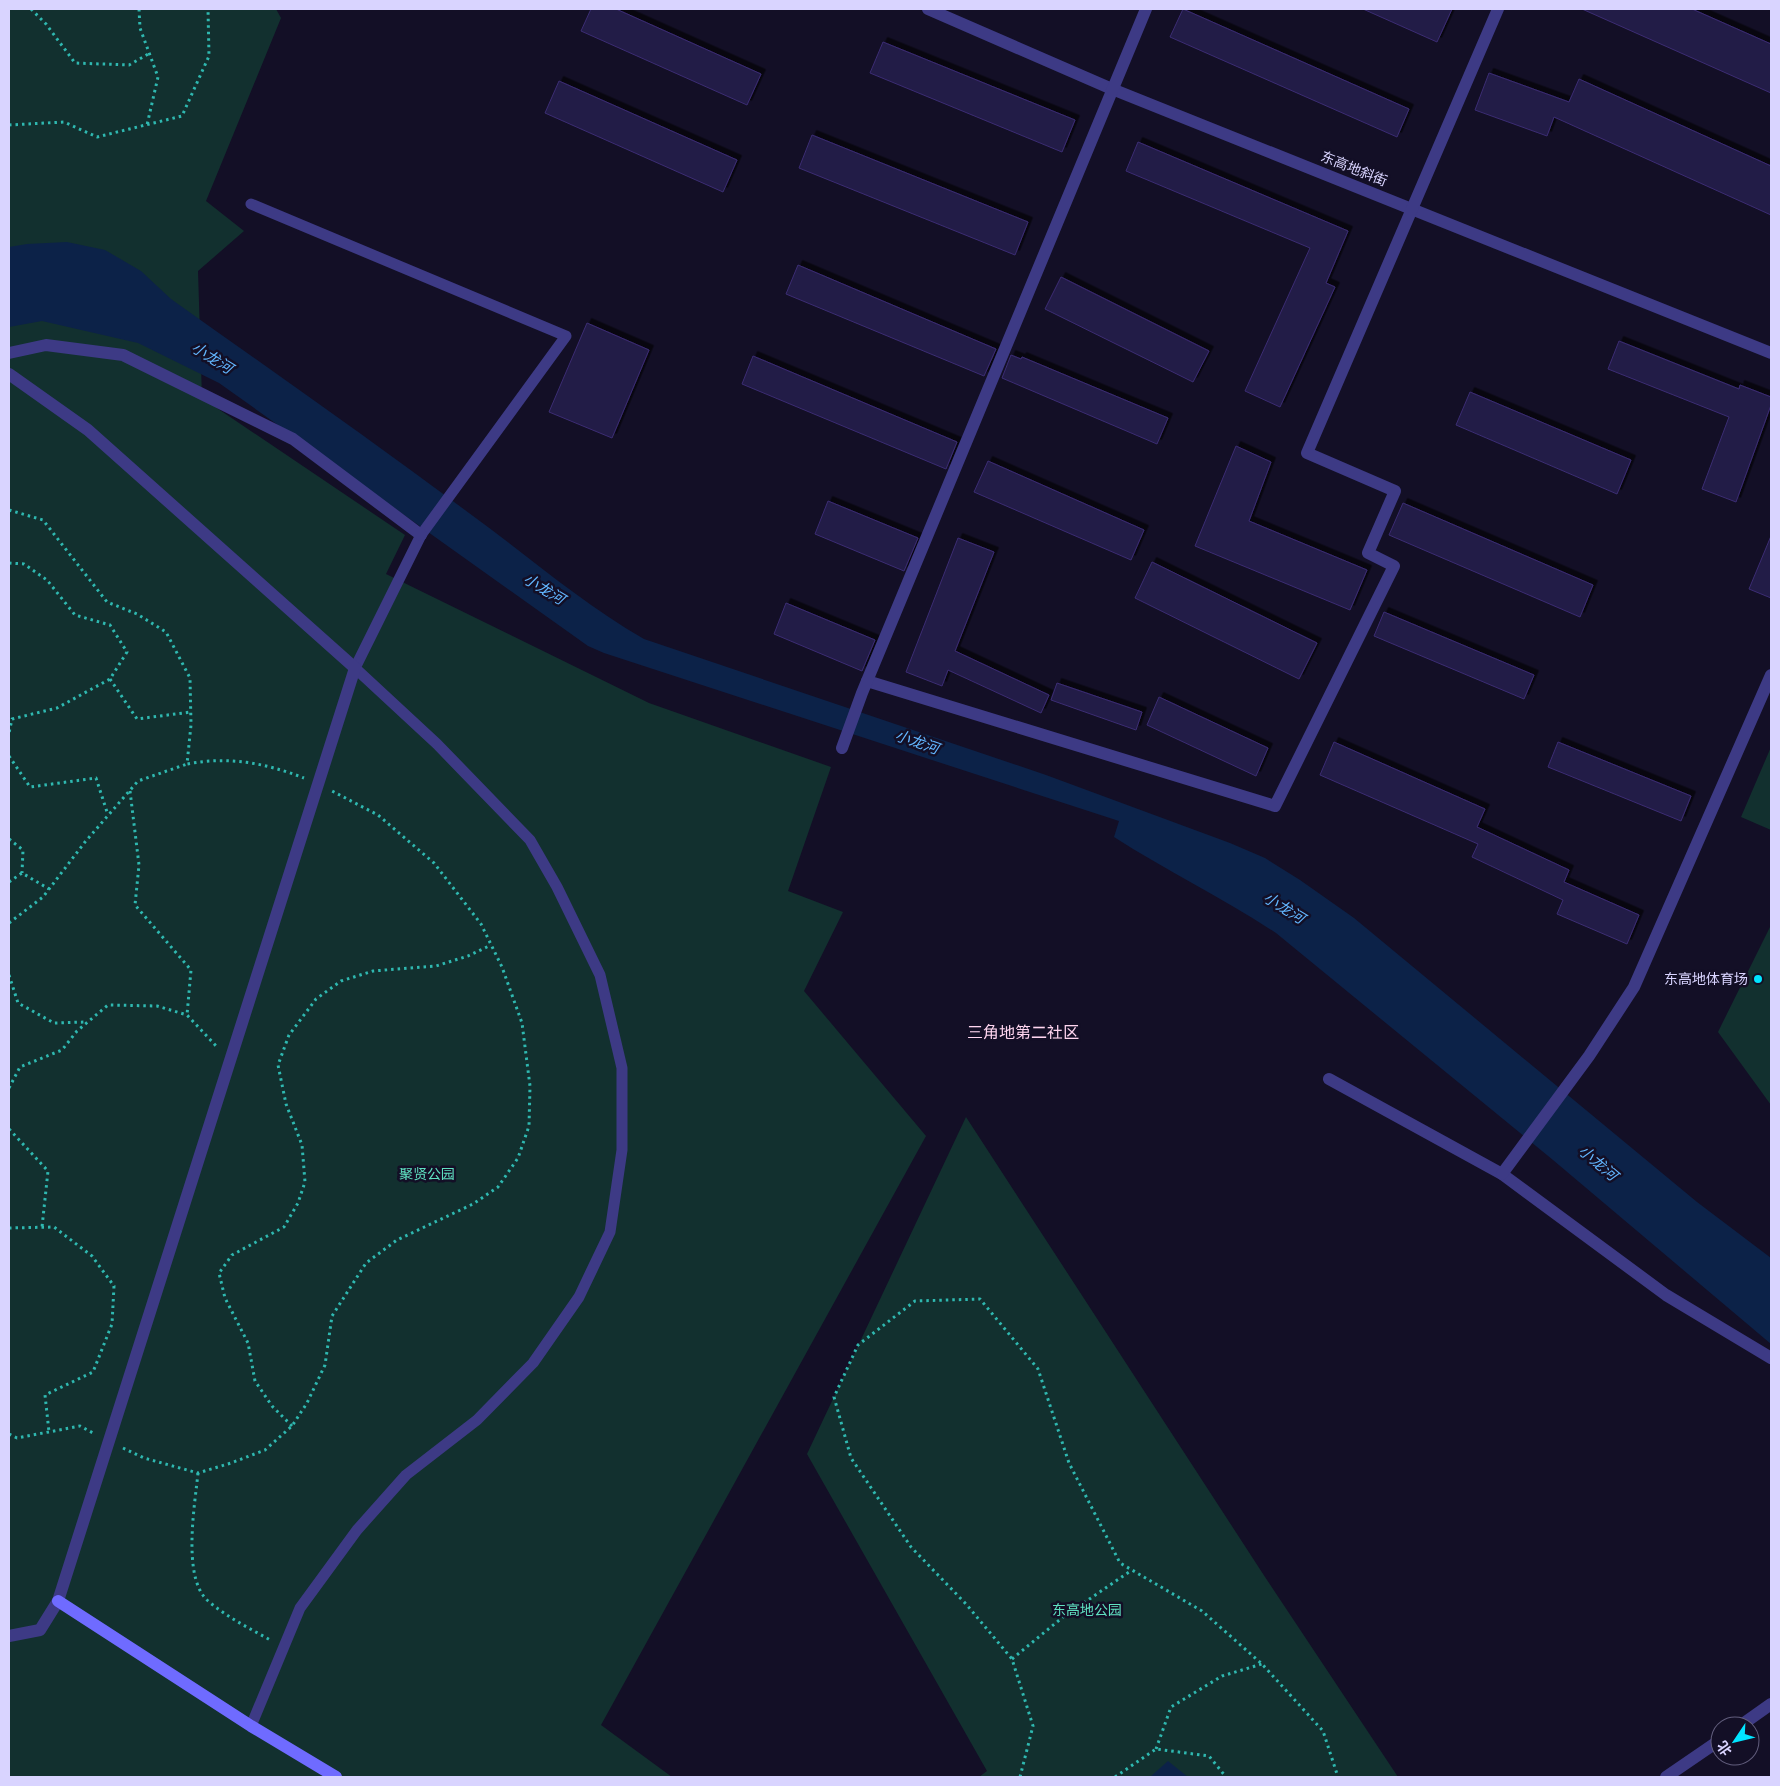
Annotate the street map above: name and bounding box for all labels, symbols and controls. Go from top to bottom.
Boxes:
street label: 东高地斜街 [1318,148,1390,190]
water label: 小龙河 [188,338,238,379]
water label: 小龙河 [520,570,570,610]
water label: 小龙河 [893,726,944,759]
water label: 小龙河 [1260,888,1310,929]
place label: 东高地体育场 [1664,971,1748,988]
marker: 东高地体育场 [1752,973,1764,985]
district label: 三角地第二社区 [967,1023,1079,1042]
water label: 小龙河 [1575,1142,1623,1186]
park label: 聚贤公园 [399,1166,455,1183]
park label: 东高地公园 [1052,1602,1122,1619]
north arrow [1710,1716,1760,1766]
text: 北 [1714,1738,1736,1759]

